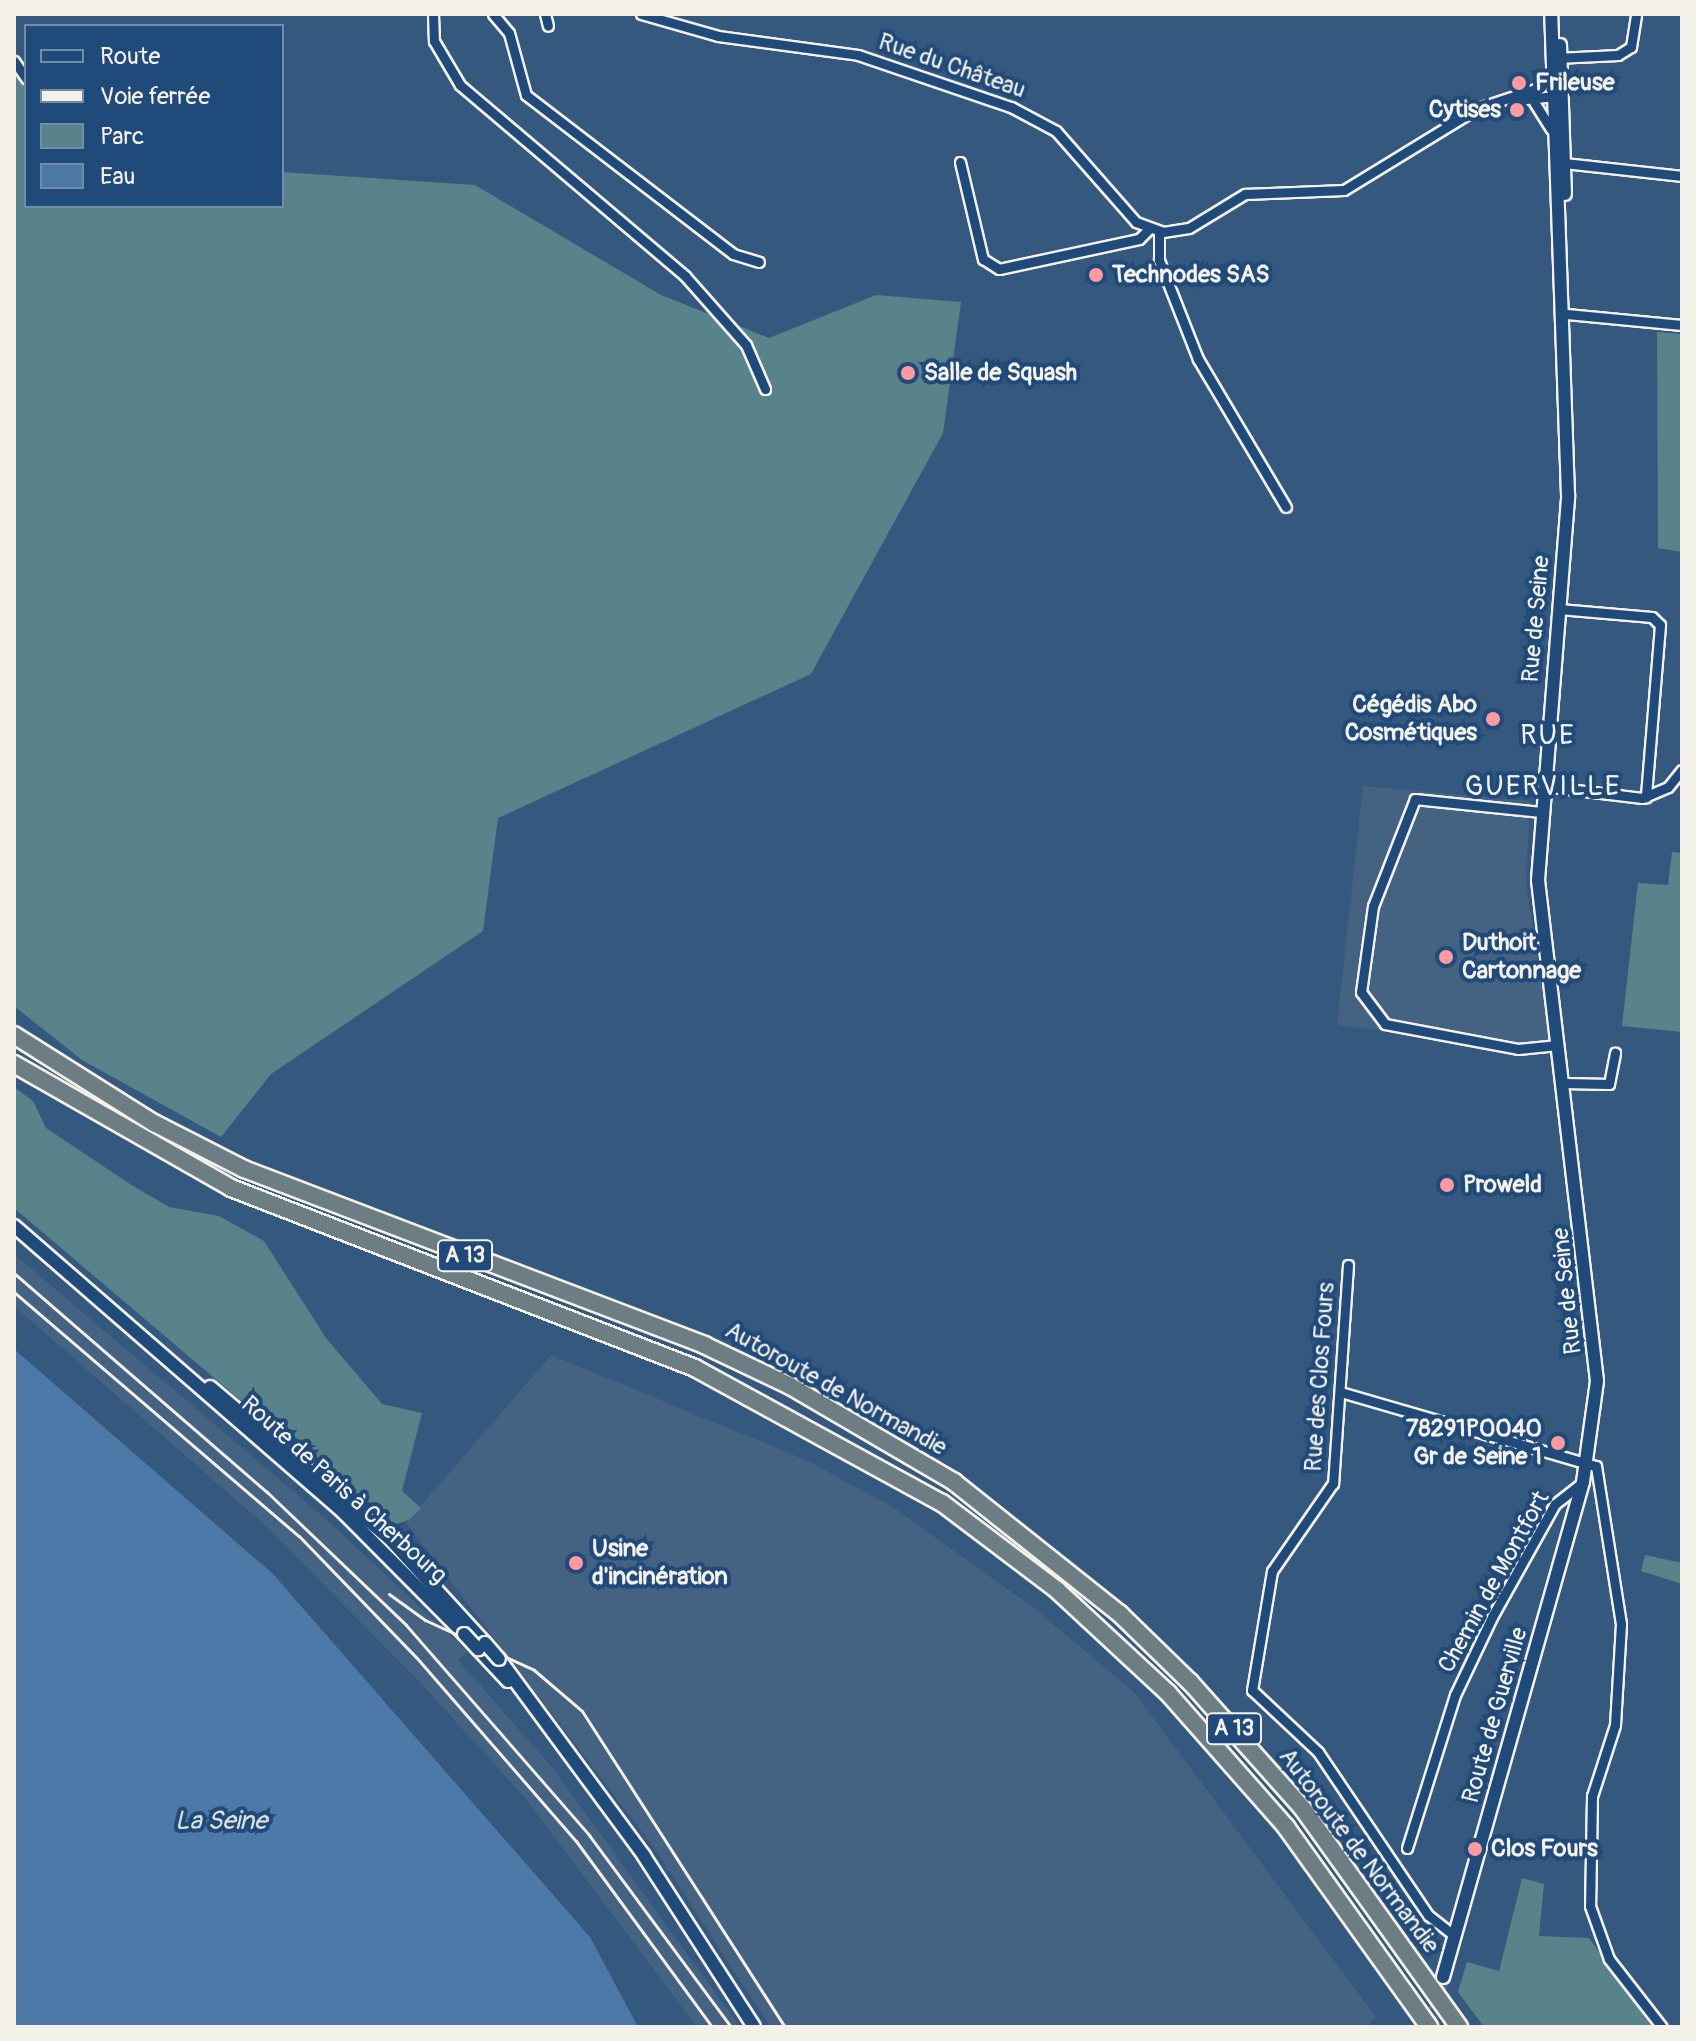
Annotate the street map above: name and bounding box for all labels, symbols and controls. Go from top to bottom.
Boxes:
legend [24,24,284,208]
street label: Rue du Château [875,27,1029,105]
text: Route [100,42,160,71]
place label: Frileuse [1535,69,1614,97]
marker: Frileuse [1510,74,1528,92]
text: Voie ferrée [100,82,210,111]
place label: Cytises [1429,96,1501,124]
marker: Cytises [1508,101,1526,119]
text: Parc [100,122,144,151]
text: Eau [100,162,135,191]
place label: Technodes SAS [1112,261,1269,289]
marker: Technodes SAS [1087,266,1105,284]
place label: Salle de Squash [924,359,1077,387]
marker: Salle de Squash [899,364,917,382]
street label: Rue de Seine [1516,554,1556,684]
place label: Cégédis Abo Cosmétiques [1345,691,1477,747]
marker: Cégédis Abo Cosmétiques [1484,710,1502,728]
district label: RUE [1520,719,1576,753]
district label: GUERVILLE [1465,770,1621,804]
place label: Duthoit Cartonnage [1462,929,1581,985]
marker: Duthoit Cartonnage [1437,948,1455,966]
place label: Proweld [1463,1171,1542,1199]
marker: Proweld [1438,1176,1456,1194]
street label: Rue de Seine [1546,1226,1588,1356]
road number: A 13 [437,1238,493,1274]
street label: Rue des Clos Fours [1299,1281,1341,1473]
street label: Autoroute de Normandie [720,1316,952,1462]
street label: Route de Paris à Cherbourg [235,1390,453,1590]
place label: 78291P0040 Gr de Seine 1 [1406,1415,1542,1471]
marker: 78291P0040 Gr de Seine 1 [1549,1434,1567,1452]
street label: Chemin de Montfort [1432,1486,1556,1678]
place label: Usine d'incinération [592,1535,728,1591]
marker: Usine d'incinération [567,1554,585,1572]
street label: Route de Guerville [1456,1624,1534,1806]
road number: A 13 [1206,1711,1262,1747]
street label: Autoroute de Normandie [1273,1743,1445,1959]
water label: La Seine [175,1806,267,1838]
place label: Clos Fours [1491,1835,1598,1863]
marker: Clos Fours [1466,1840,1484,1858]

